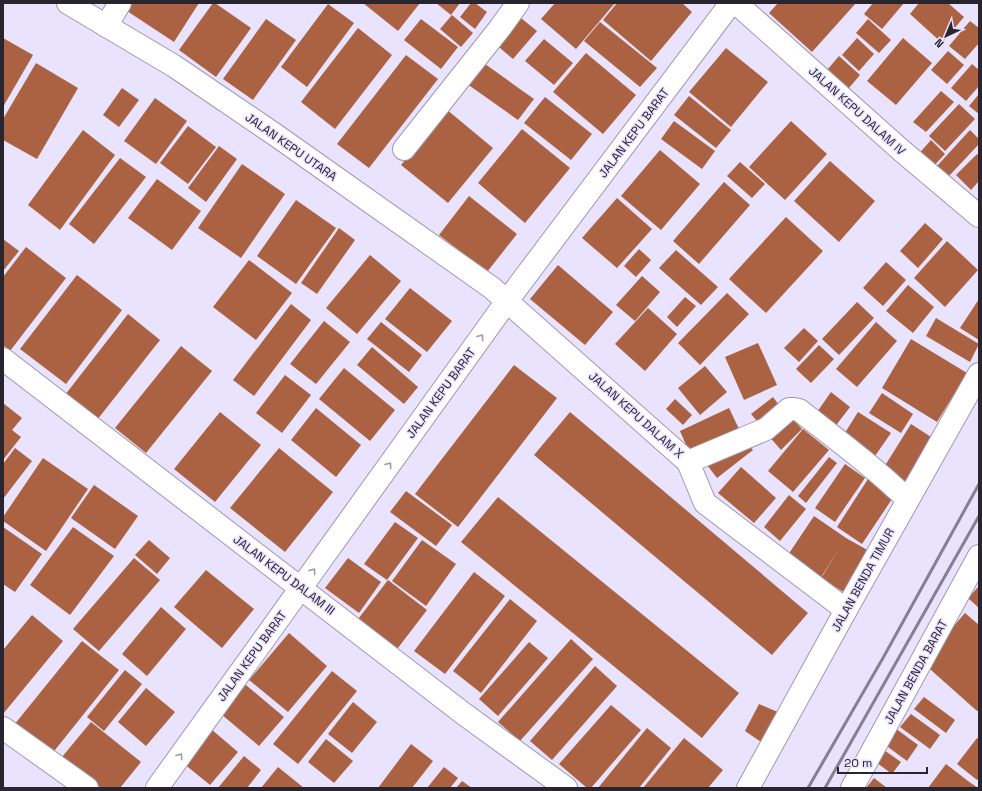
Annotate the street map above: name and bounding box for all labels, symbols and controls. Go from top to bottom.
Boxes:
north arrow [926,16,966,56]
text: N [932,36,947,51]
street label: JALAN KEPU DALAM IV [805,63,909,159]
street label: JALAN KEPU BARAT [595,85,673,181]
street label: JALAN KEPU UTARA [242,109,340,185]
one-way arrow [476,335,483,342]
street label: JALAN KEPU BARAT [403,344,479,442]
street label: JALAN KEPU DALAM X [585,368,687,462]
one-way arrow [384,463,391,470]
street label: JALAN BENDA TIMUR [828,525,898,635]
street label: JALAN KEPU DALAM III [230,531,338,619]
one-way arrow [308,568,316,575]
street label: JALAN KEPU BARAT [214,607,290,705]
street label: JALAN BENDA BARAT [881,617,951,727]
scale bar [838,749,927,775]
one-way arrow [175,754,182,761]
text: 20 m [844,755,872,771]

